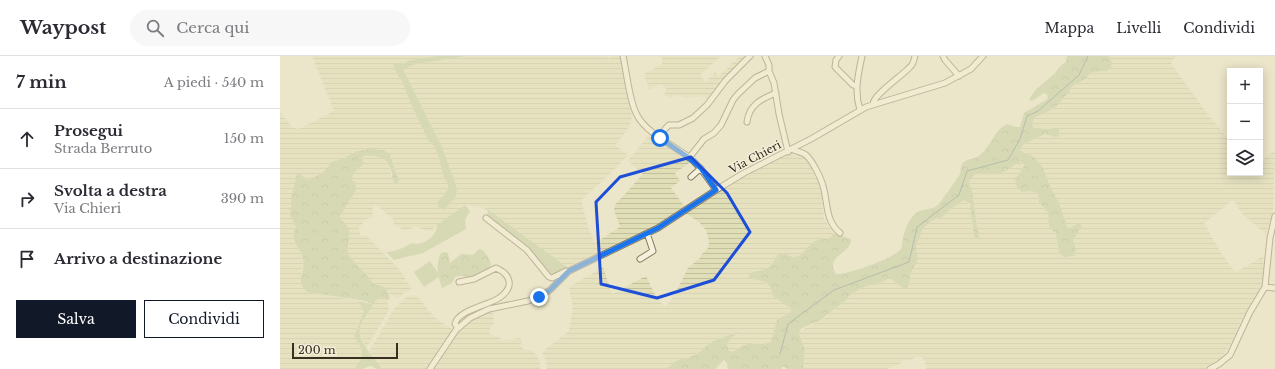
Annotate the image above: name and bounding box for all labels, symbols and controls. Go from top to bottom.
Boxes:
search box [130,10,410,46]
text: Waypost [20,16,106,39]
icon: search [144,17,166,39]
text: Cerca qui [176,18,249,37]
text: Mappa [1044,19,1094,37]
text: Livelli [1116,19,1161,37]
text: Condividi [1183,19,1255,37]
map controls [1227,68,1263,176]
button: + [1227,68,1263,104]
text: 7 min [16,72,67,93]
text: A piedi · 540 m [164,74,264,91]
button: − [1227,104,1263,140]
text: Prosegui [54,121,123,140]
icon: ahead [16,128,38,150]
route start [651,129,669,147]
text: 150 m [224,130,264,147]
street label: Via Chieri [726,137,784,177]
text: Strada Berruto [54,140,152,157]
button: layers [1227,140,1263,176]
text: Svolta a destra [54,181,167,200]
icon: right [16,188,38,210]
text: 390 m [221,190,264,207]
text: Via Chieri [54,200,121,217]
icon: arrive [16,248,38,270]
text: Arrivo a destinazione [54,249,222,268]
route end [530,288,548,306]
button: Salva [16,300,136,338]
button: Condividi [144,300,264,338]
scale bar [292,341,398,360]
text: 200 m [298,343,335,357]

